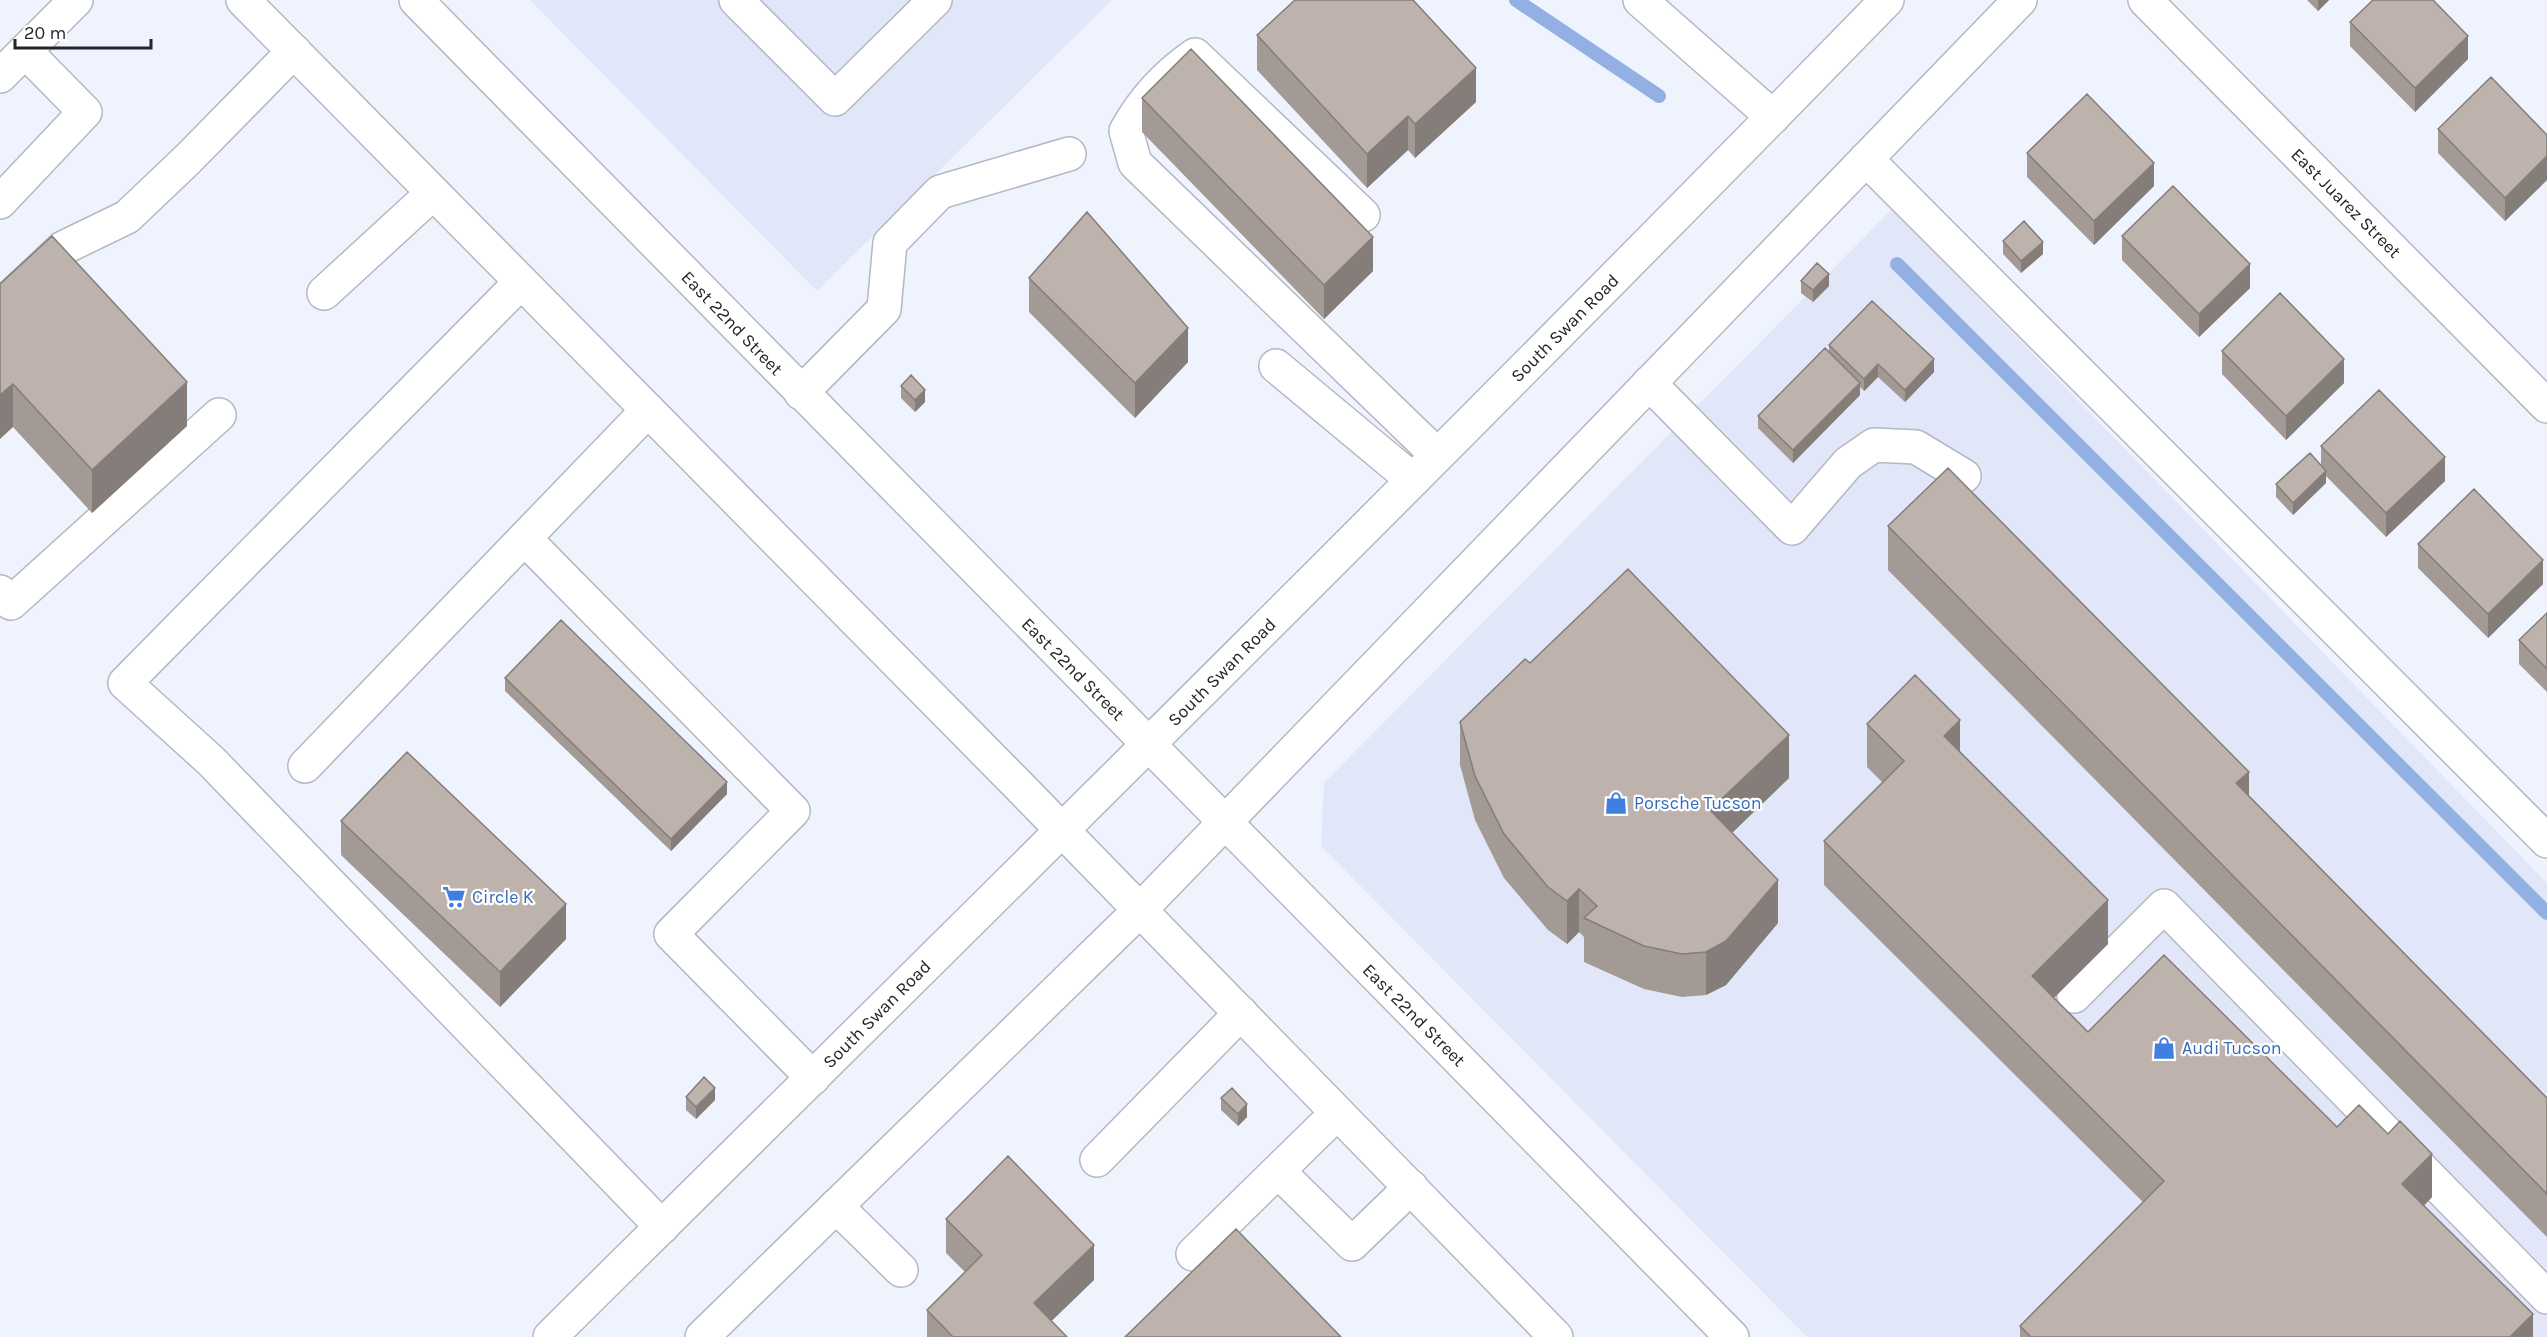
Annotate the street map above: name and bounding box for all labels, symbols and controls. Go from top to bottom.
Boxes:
scale bar [15,12,152,50]
text: 20 m [24,22,66,44]
street label: East Juarez Street [2286,143,2406,263]
street label: East 22nd Street [677,266,788,380]
street label: South Swan Road [1506,269,1624,387]
street label: East 22nd Street [1017,613,1129,725]
street label: South Swan Road [1163,613,1281,731]
shop icon: Porsche Tucson [1603,790,1629,816]
place label: Porsche Tucson [1634,792,1762,814]
supermarket icon: Circle K [441,884,467,910]
place label: Circle K [472,886,534,908]
street label: South Swan Road [818,955,936,1073]
street label: East 22nd Street [1358,959,1470,1071]
shop icon: Audi Tucson [2151,1035,2177,1061]
place label: Audi Tucson [2182,1037,2282,1059]

